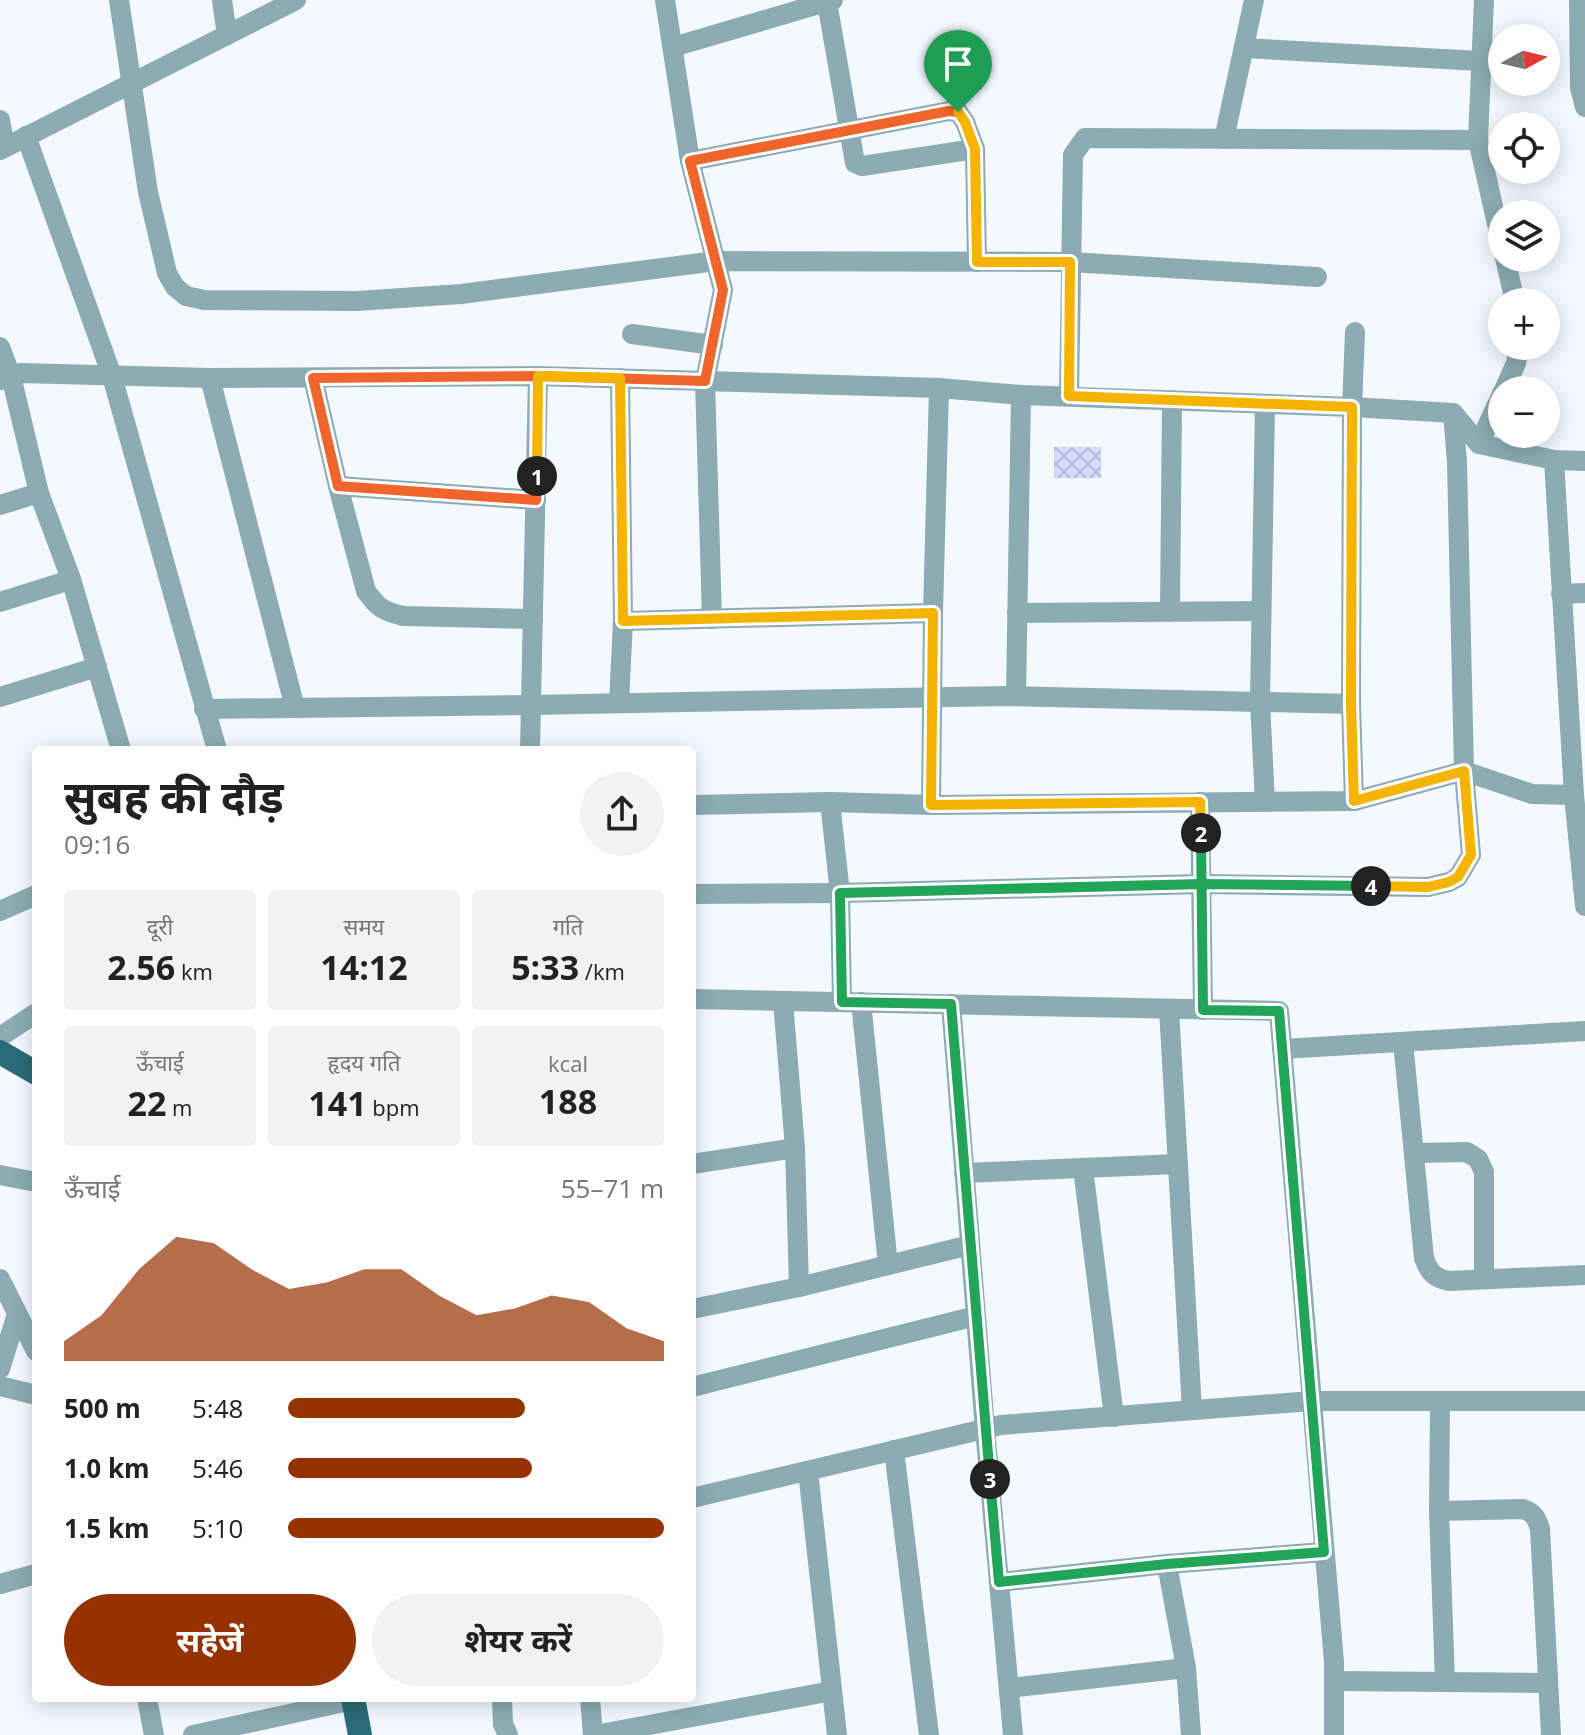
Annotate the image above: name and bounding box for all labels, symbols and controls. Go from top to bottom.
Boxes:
north arrow [1488,24,1560,96]
map controls [1488,24,1560,448]
pin [924,30,992,112]
icon: arrive [936,42,980,86]
button: locate [1488,112,1560,184]
button: layers [1488,200,1560,272]
button: + [1488,288,1560,360]
button: − [1488,376,1560,448]
pin: 1 [517,456,557,496]
text: 1 [531,461,543,491]
text: सुबह की दौड़ [64,766,284,826]
button: share [580,772,664,856]
pin: 2 [1181,813,1221,853]
text: 2 [1195,818,1207,848]
text: 09:16 [64,826,130,862]
pin: 4 [1351,866,1391,906]
text: 4 [1365,871,1377,901]
text: दूरी [147,911,173,941]
text: समय [344,911,384,941]
text: गति [553,911,583,941]
text: 2.56 [107,944,175,990]
text: 14:12 [320,944,408,990]
text: 5:33 [511,944,579,990]
text: km [175,956,213,986]
text: /km [579,956,625,986]
text: ऊँचाई [136,1047,184,1077]
text: हृदय गति [328,1047,400,1077]
text: kcal [548,1048,588,1078]
text: 188 [539,1078,597,1124]
text: 22 [128,1080,166,1126]
text: 141 [308,1080,367,1126]
text: m [166,1092,192,1122]
text: bpm [367,1092,420,1122]
text: ऊँचाई [64,1170,120,1206]
text: 55–71 m [561,1170,664,1206]
text: 500 m [64,1390,141,1426]
text: 5:48 [192,1390,243,1426]
text: 1.0 km [64,1450,150,1486]
text: 5:46 [192,1450,243,1486]
pin: 3 [970,1459,1010,1499]
text: 3 [984,1464,996,1494]
text: 1.5 km [64,1510,150,1546]
text: 5:10 [192,1510,243,1546]
button: सहेजें [64,1594,356,1686]
button: शेयर करें [372,1594,664,1686]

